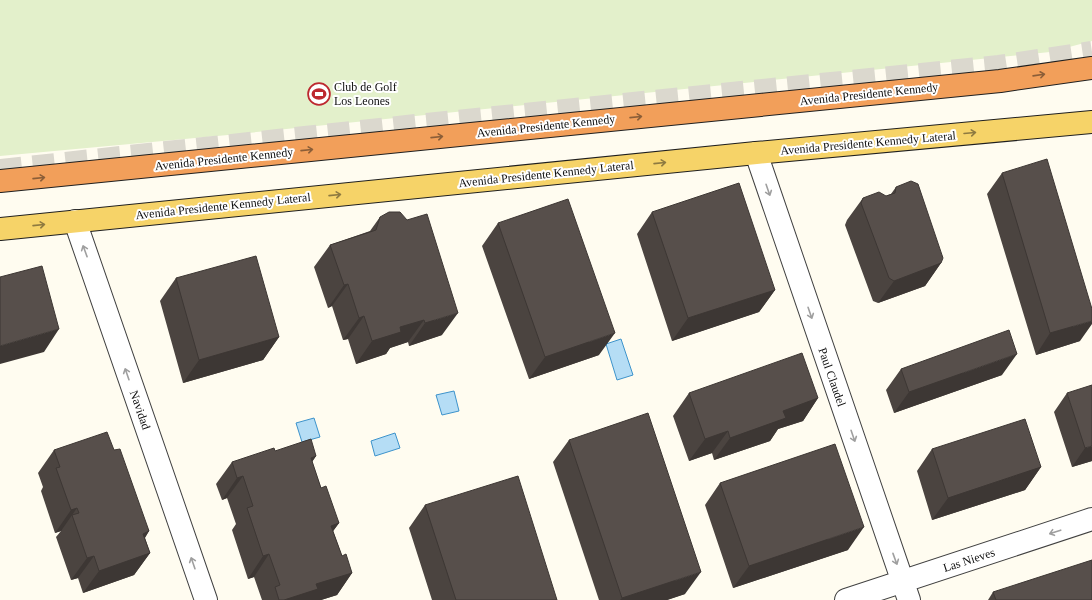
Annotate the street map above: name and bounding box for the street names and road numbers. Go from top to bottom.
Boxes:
street label: Avenida Presidente Kennedy [799,80,939,108]
street label: Avenida Presidente Kennedy [476,112,616,140]
street label: Avenida Presidente Kennedy Lateral [780,128,957,158]
street label: Avenida Presidente Kennedy [154,145,294,173]
street label: Avenida Presidente Kennedy Lateral [458,158,635,190]
street label: Avenida Presidente Kennedy Lateral [135,190,312,222]
street label: Paul Claudel [815,346,849,409]
street label: Navidad [127,389,153,431]
street label: Las Nieves [941,545,997,575]

